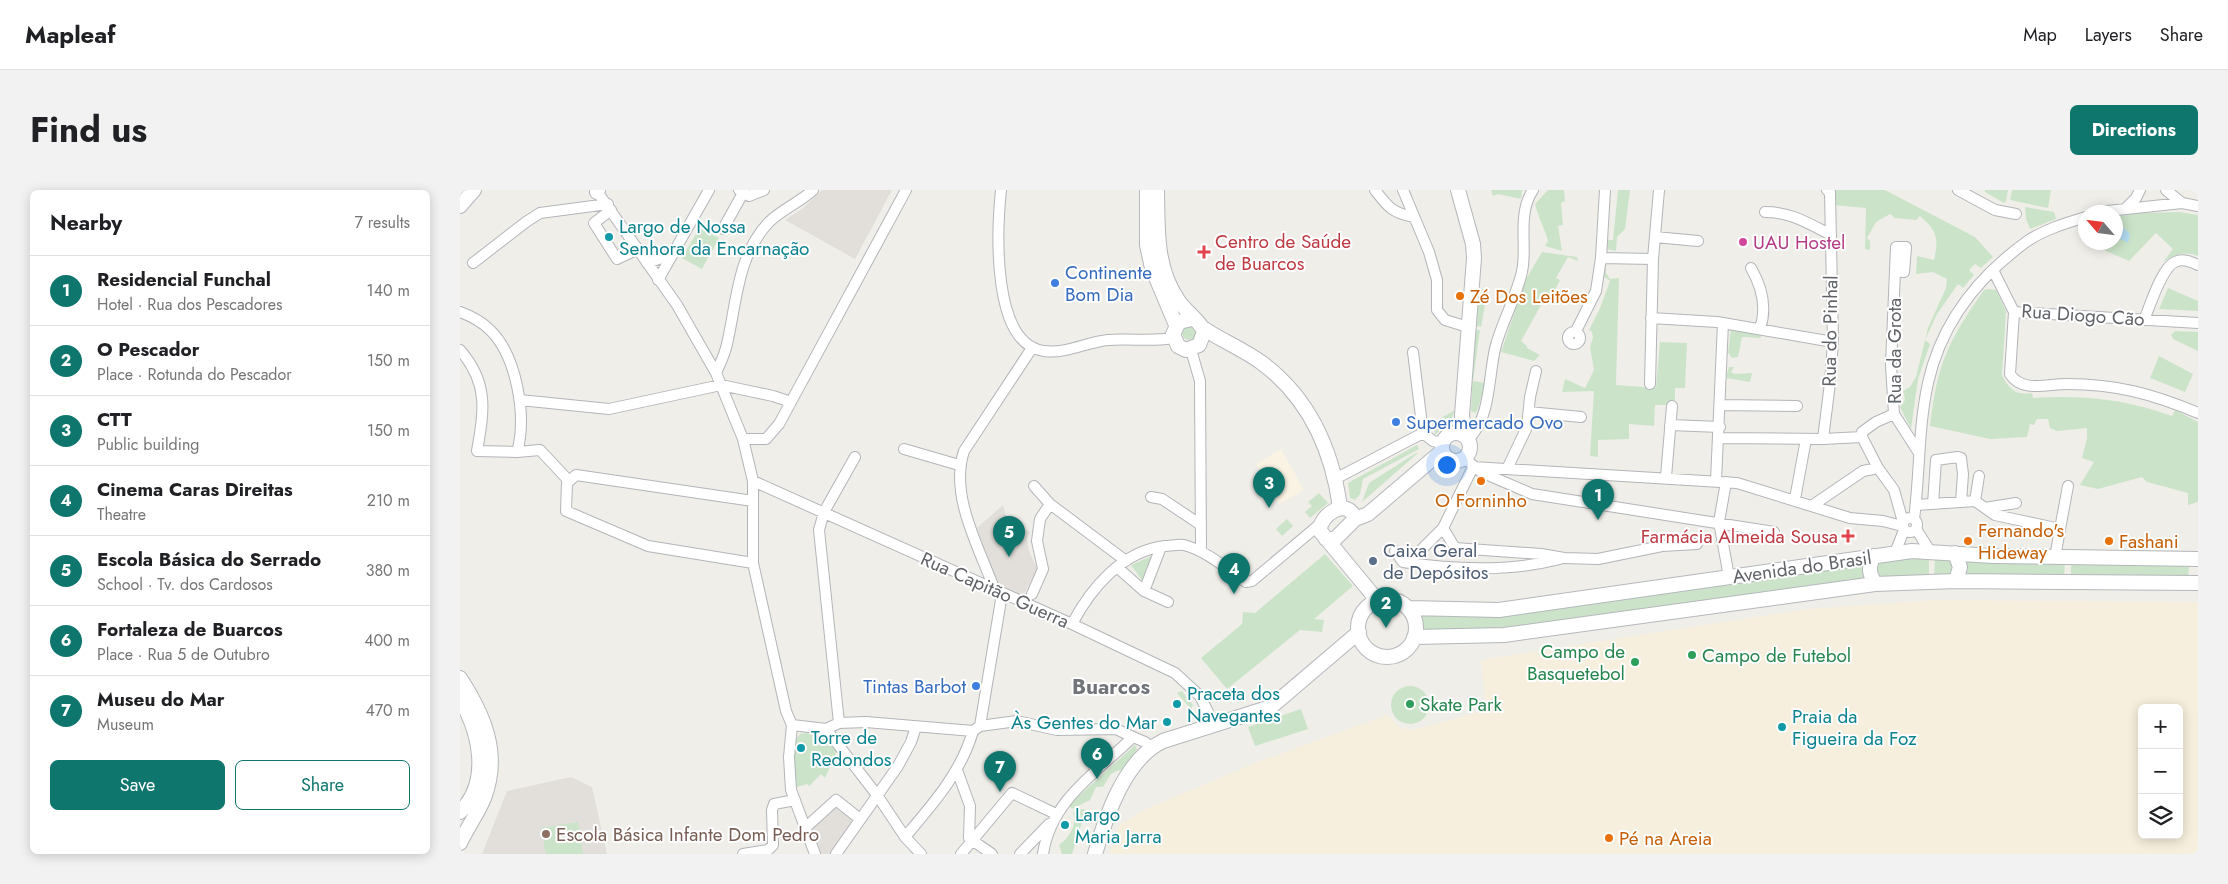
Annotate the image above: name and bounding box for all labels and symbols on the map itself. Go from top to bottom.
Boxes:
north arrow [2078,205,2123,250]
place label: Largo de Nossa Senhora da Encarnação [619,213,810,262]
place label: Centro de Saúde de Buarcos [1215,228,1351,277]
place label: UAU Hostel [1753,229,1845,256]
marker: Largo de Nossa Senhora da Encarnação [603,231,615,243]
marker: UAU Hostel [1737,236,1749,248]
marker: Centro de Saúde de Buarcos [1197,245,1211,259]
place label: Continente Bom Dia [1065,259,1152,308]
street label: Rua do Pinhal [1816,275,1844,387]
marker: Continente Bom Dia [1049,277,1061,289]
place label: Zé Dos Leitões [1470,283,1588,310]
marker: Zé Dos Leitões [1454,290,1466,302]
street label: Rua Diogo Cão [2021,297,2145,333]
street label: Rua da Grota [1881,298,1908,404]
place label: Supermercado Ovo [1406,409,1563,436]
marker: Supermercado Ovo [1390,416,1402,428]
your location [1434,452,1460,478]
pin: 3 [1253,467,1285,508]
marker: O Forninho [1475,475,1487,487]
pin: 1 [1582,479,1614,520]
place label: O Forninho [1435,487,1527,514]
pin: 5 [993,516,1025,557]
place label: Fernando's Hideway [1978,517,2064,566]
place label: Farmácia Almeida Sousa [1641,523,1838,550]
place label: Fashani [2119,528,2179,555]
marker: Farmácia Almeida Sousa [1842,530,1854,542]
marker: Fernando's Hideway [1962,535,1974,547]
marker: Fashani [2103,535,2115,547]
place label: Caixa Geral de Depósitos [1383,537,1489,586]
street label: Avenida do Brasil [1731,544,1873,590]
street label: Rua Capitão Guerra [916,545,1074,635]
pin: 4 [1218,553,1250,594]
marker: Caixa Geral de Depósitos [1367,555,1379,567]
pin: 2 [1370,587,1402,628]
place label: Campo de Basquetebol [1527,638,1625,687]
place label: Campo de Futebol [1702,642,1851,669]
marker: Campo de Futebol [1686,649,1698,661]
marker: Campo de Basquetebol [1629,656,1641,668]
district label: Buarcos [1072,672,1150,702]
place label: Tintas Barbot [863,673,966,700]
marker: Tintas Barbot [970,680,982,692]
place label: Praceta dos Navegantes [1187,680,1281,729]
place label: Skate Park [1420,691,1502,718]
marker: Praceta dos Navegantes [1171,698,1183,710]
marker: Skate Park [1404,698,1416,710]
place label: Praia da Figueira da Foz [1792,703,1917,752]
place label: Às Gentes do Mar [1011,709,1157,736]
marker: Às Gentes do Mar [1161,716,1173,728]
marker: Praia da Figueira da Foz [1776,721,1788,733]
place label: Torre de Redondos [811,724,892,773]
pin: 6 [1081,738,1113,779]
marker: Torre de Redondos [795,742,807,754]
pin: 7 [984,751,1016,792]
place label: Largo Maria Jarra [1075,801,1162,850]
marker: Largo Maria Jarra [1059,819,1071,831]
place label: Escola Básica Infante Dom Pedro [556,821,819,848]
place label: Pé na Areia [1619,825,1712,852]
marker: Escola Básica Infante Dom Pedro [540,828,552,840]
marker: Pé na Areia [1603,832,1615,844]

